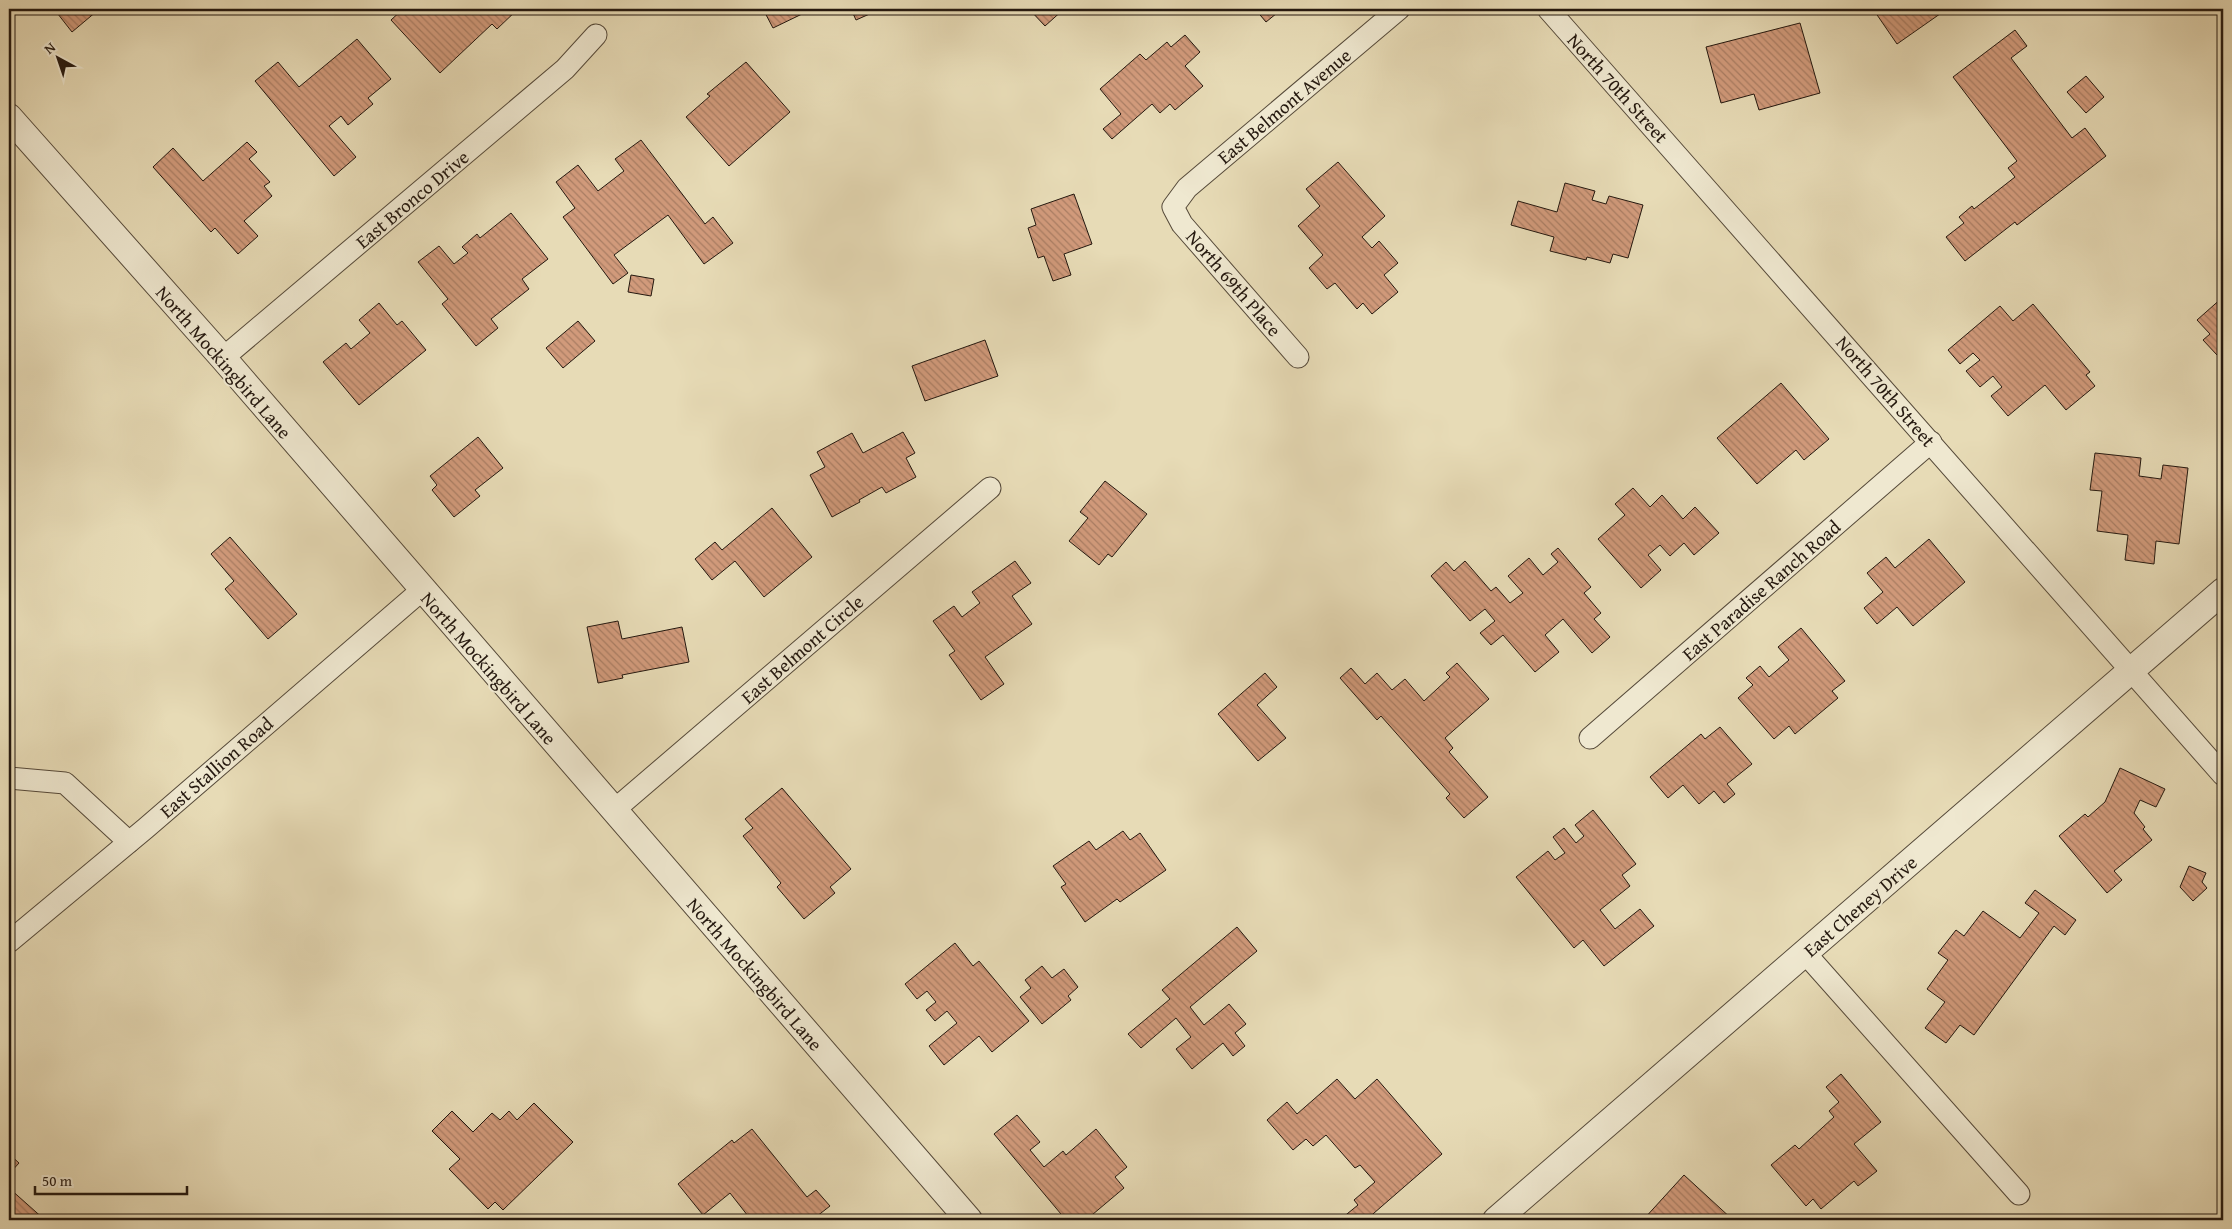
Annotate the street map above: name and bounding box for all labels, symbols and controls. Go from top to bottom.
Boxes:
street label: North 70th Street [1561,27,1675,149]
north arrow [32,32,82,82]
text: N [40,37,60,59]
street label: East Belmont Avenue [1211,41,1357,170]
street label: East Bronco Drive [349,143,475,255]
street label: North 69th Place [1180,224,1288,343]
street label: North Mockingbird Lane [149,279,299,445]
street label: North 70th Street [1830,329,1942,453]
street label: East Paradise Ranch Road [1675,513,1847,667]
street label: North Mockingbird Lane [414,585,564,751]
street label: East Belmont Circle [735,588,870,710]
street label: East Stallion Road [153,709,280,824]
street label: East Cheney Drive [1797,849,1923,963]
street label: North Mockingbird Lane [680,891,830,1057]
scale bar [35,1164,188,1196]
text: 50 m [42,1170,73,1191]

